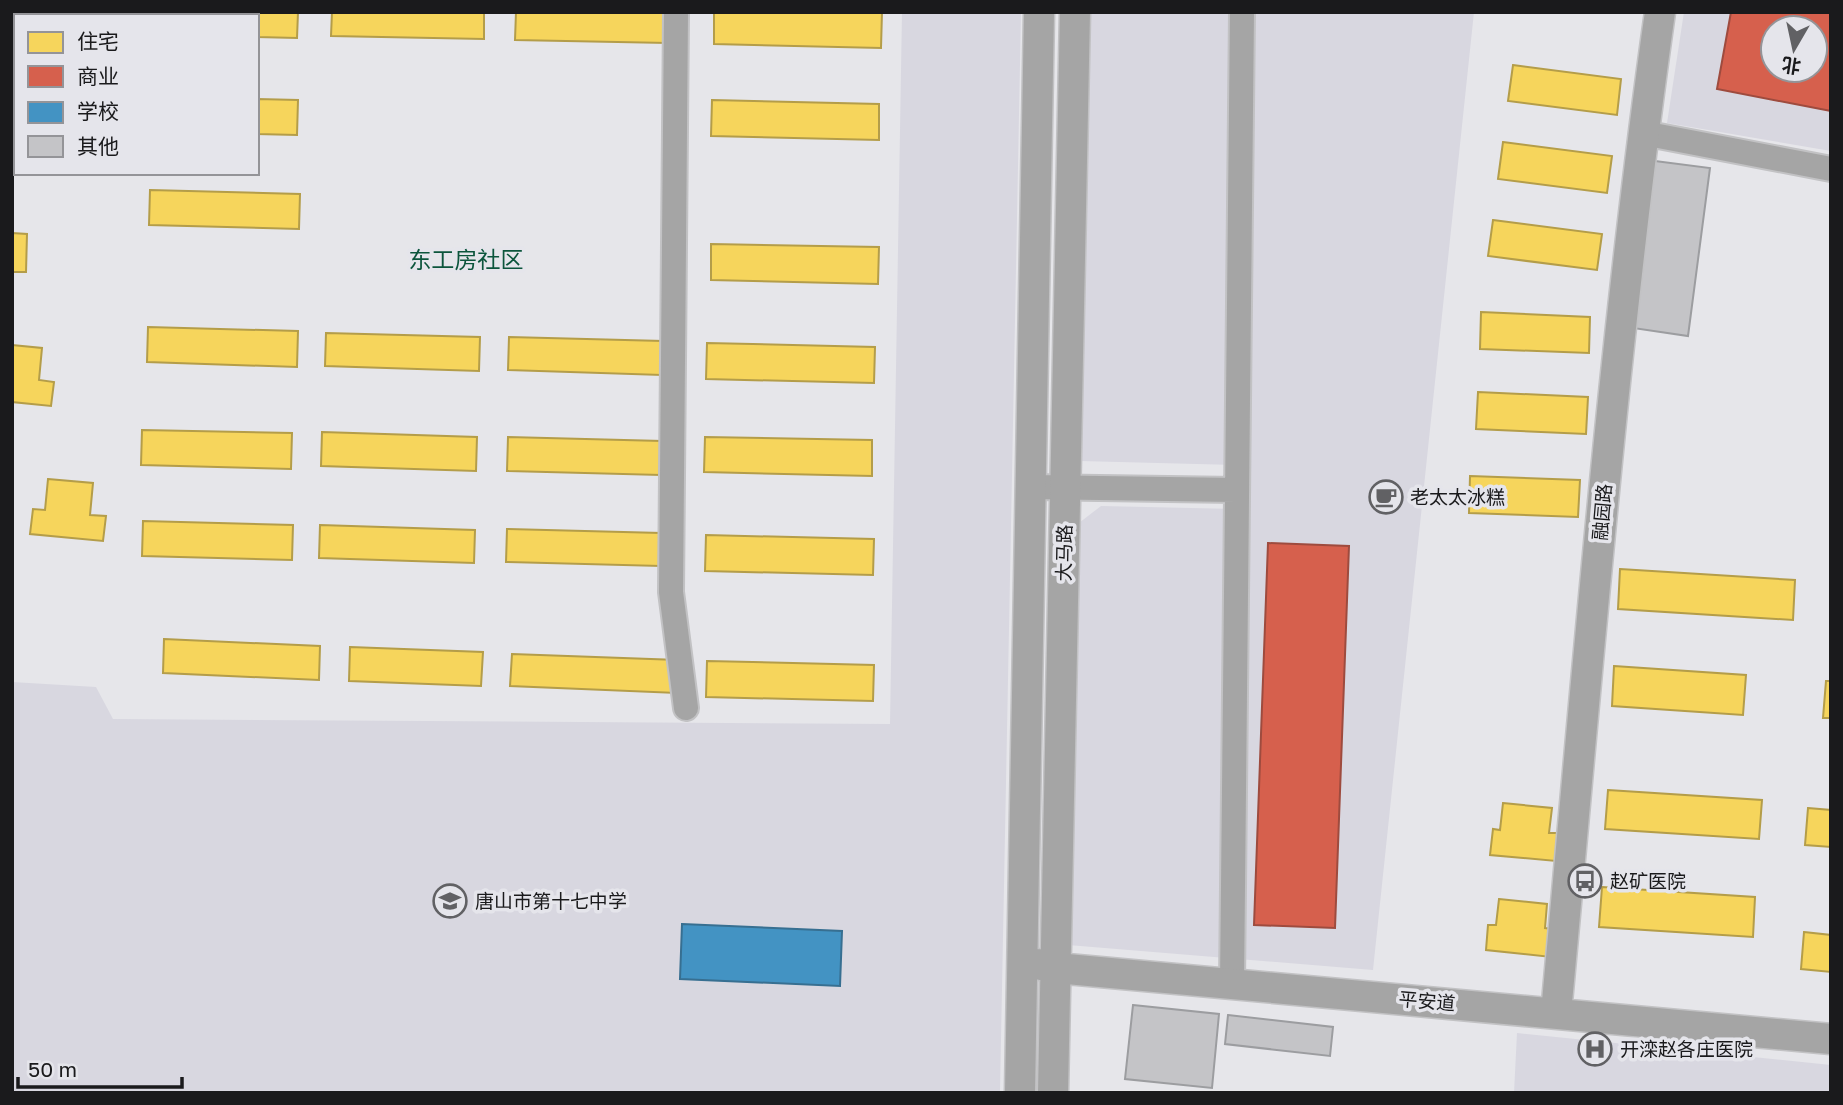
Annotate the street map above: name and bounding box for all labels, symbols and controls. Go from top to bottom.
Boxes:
legend [14,14,259,175]
north arrow [1759,14,1829,84]
text: 住宅 [77,28,119,54]
text: 北 [1780,53,1802,79]
text: 商业 [77,63,119,89]
text: 学校 [77,98,119,124]
text: 其他 [77,133,119,159]
district label: 东工房社区 [409,245,524,273]
cafe icon: 老太太冰糕 [1367,478,1405,516]
street label: 融园路 [1588,483,1615,541]
place label: 老太太冰糕 [1410,485,1505,508]
street label: 大马路 [1052,524,1075,582]
bus stop icon: 赵矿医院 [1566,862,1604,900]
place label: 赵矿医院 [1610,869,1686,892]
school or university icon: 唐山市第十七中学 [431,882,469,920]
place label: 唐山市第十七中学 [475,889,627,912]
street label: 平安道 [1398,987,1456,1014]
hospital icon: 开滦赵各庄医院 [1576,1030,1614,1068]
place label: 开滦赵各庄医院 [1620,1037,1753,1060]
scale bar [18,1046,182,1090]
text: 50 m [28,1056,77,1082]

